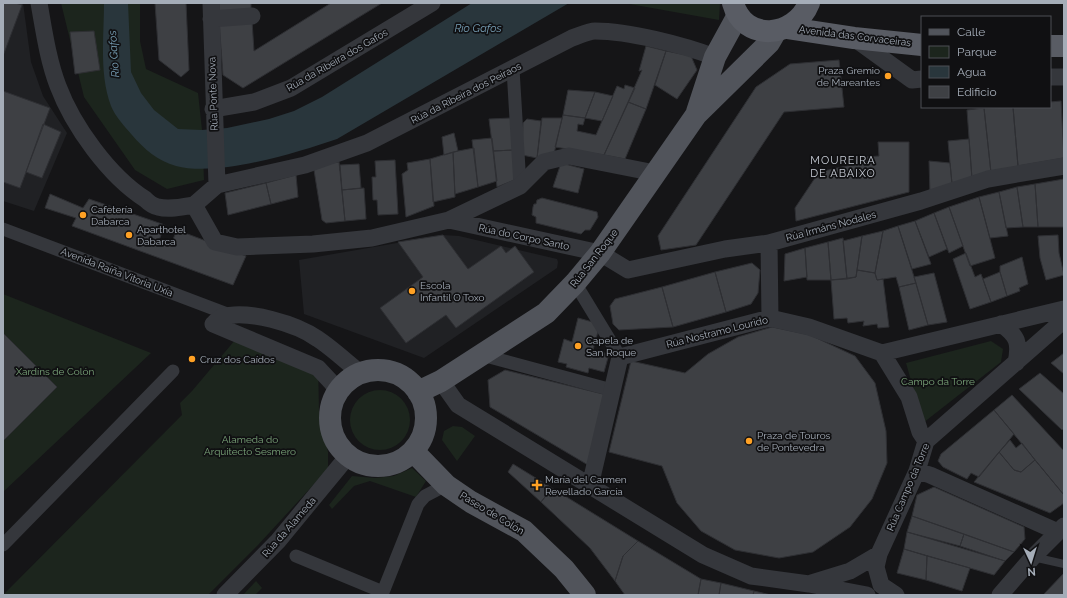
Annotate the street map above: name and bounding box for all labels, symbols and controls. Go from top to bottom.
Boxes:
legend [921,16,1051,108]
water label: Río Gafos [454,22,502,35]
street label: Avenida das Corvaceiras [798,24,912,48]
text: Calle [957,25,985,39]
street label: Rúa da Ribeira dos Gafos [284,26,390,94]
water label: Río Gafos [106,30,122,78]
text: Parque [957,45,997,59]
street label: Rúa Ponte Nova [206,57,220,131]
street label: Rúa da Ribeira dos Peiraos [409,60,523,126]
place label: Praza Gremio de Mareantes [817,65,880,88]
text: Agua [957,65,986,79]
marker: Praza Gremio de Mareantes [883,71,893,81]
text: Edificio [957,85,997,99]
district label: MOUREIRA DE ABAIXO [810,154,876,180]
place label: Cafetería Dabarca [91,204,133,227]
street label: Rúa Irmáns Nodales [785,209,877,243]
marker: Cafetería Dabarca [78,210,88,220]
street label: Rúa do Corpo Santo [478,222,570,252]
place label: Aparthotel Dabarca [137,224,186,247]
street label: Rúa San Roque [568,227,620,289]
marker: Aparthotel Dabarca [124,230,134,240]
street label: Avenida Raíña Vitoria Uxía [59,245,175,299]
place label: Escola Infantil O Toxo [420,280,485,303]
marker: Escola Infantil O Toxo [407,286,417,296]
street label: Rúa Nostramo Lourido [665,314,769,350]
place label: Capela de San Roque [586,335,636,358]
marker: Capela de San Roque [573,341,583,351]
marker: Cruz dos Caídos [187,354,197,364]
place label: Cruz dos Caídos [200,354,275,365]
park label: Xardíns de Colón [16,366,94,377]
park label: Campo da Torre [901,376,975,387]
place label: Praza de Touros de Pontevedra [757,430,831,453]
park label: Alameda do Arquitecto Sesmero [204,434,296,457]
marker: Praza de Touros de Pontevedra [744,436,754,446]
street label: Rúa Campo da Torre [885,441,932,532]
place label: María del Carmen Revellado García [545,474,627,497]
marker: María del Carmen Revellado García [532,480,542,490]
street label: Paseo de Colón [458,490,526,537]
street label: Rúa da Alameda [260,495,318,559]
north arrow [1011,542,1051,582]
text: N [1027,565,1036,578]

